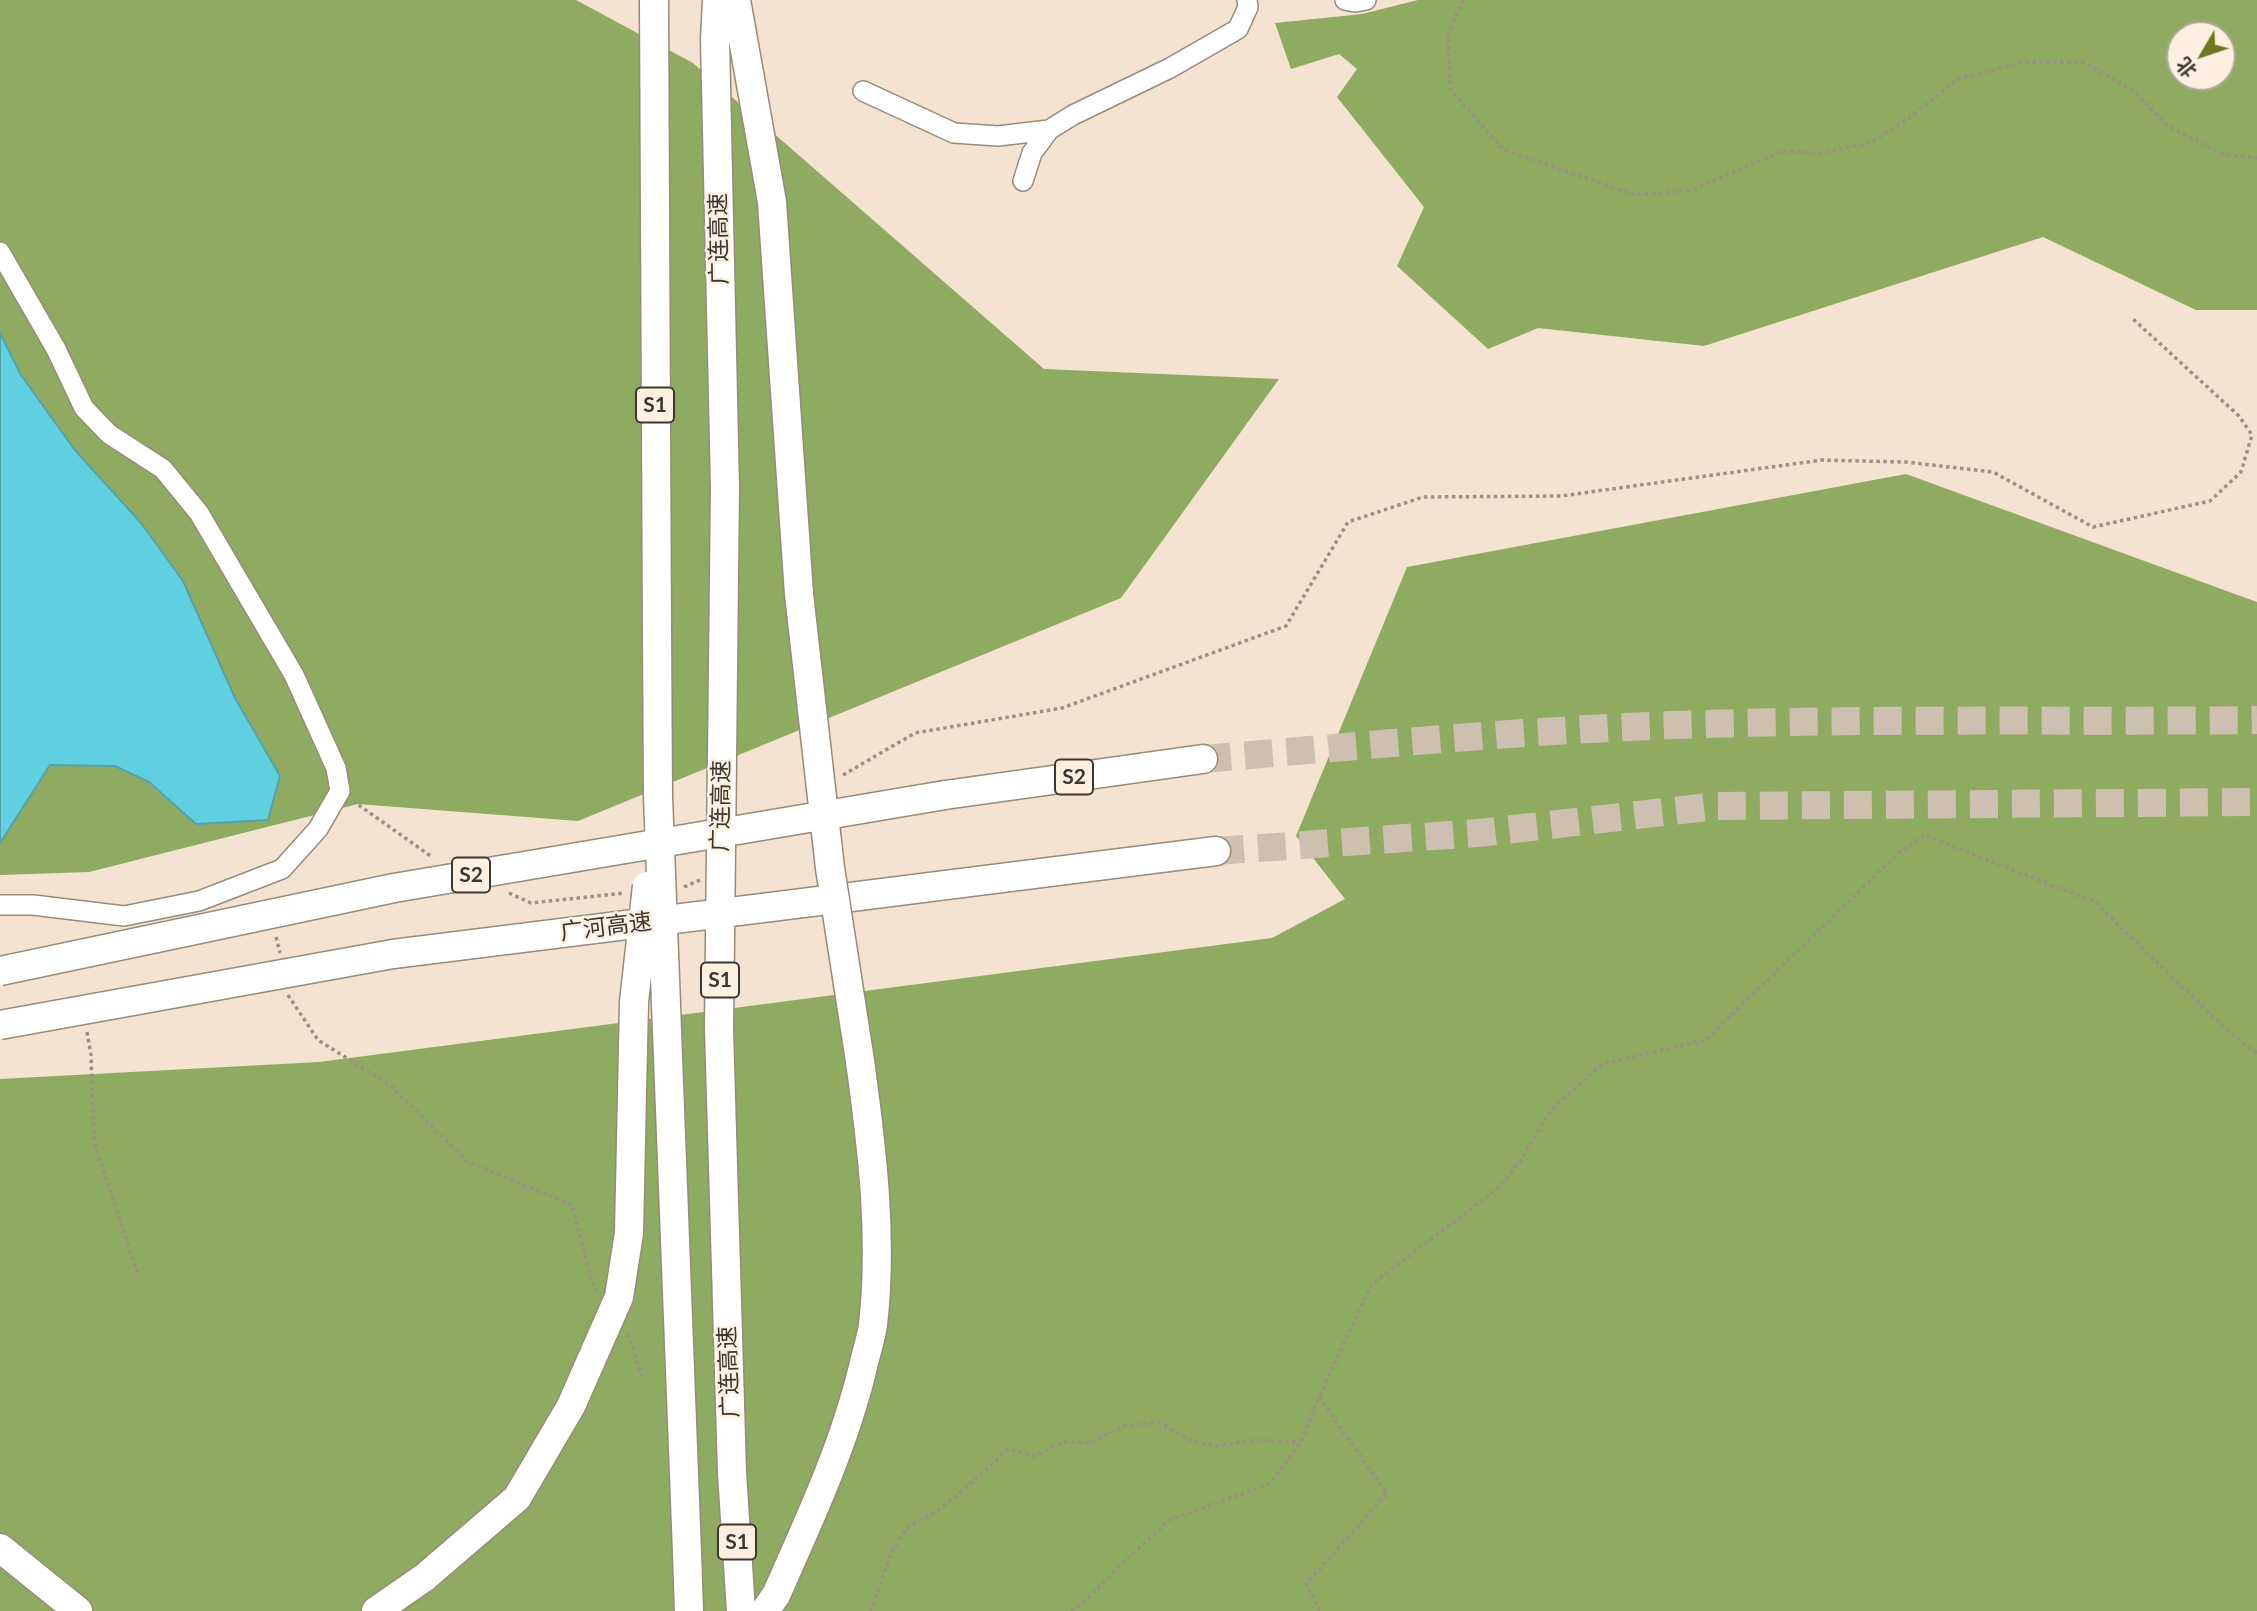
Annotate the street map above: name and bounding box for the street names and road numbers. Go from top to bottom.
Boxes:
street label: 广连高速 [704,193,734,285]
road number: S1 [636,388,674,422]
street label: 广连高速 [706,760,736,852]
road number: S2 [1055,760,1093,794]
road number: S2 [452,858,490,892]
street label: 广河高速 [559,908,653,946]
road number: S1 [701,962,739,998]
street label: 广连高速 [714,1326,744,1418]
road number: S1 [718,1524,756,1560]

